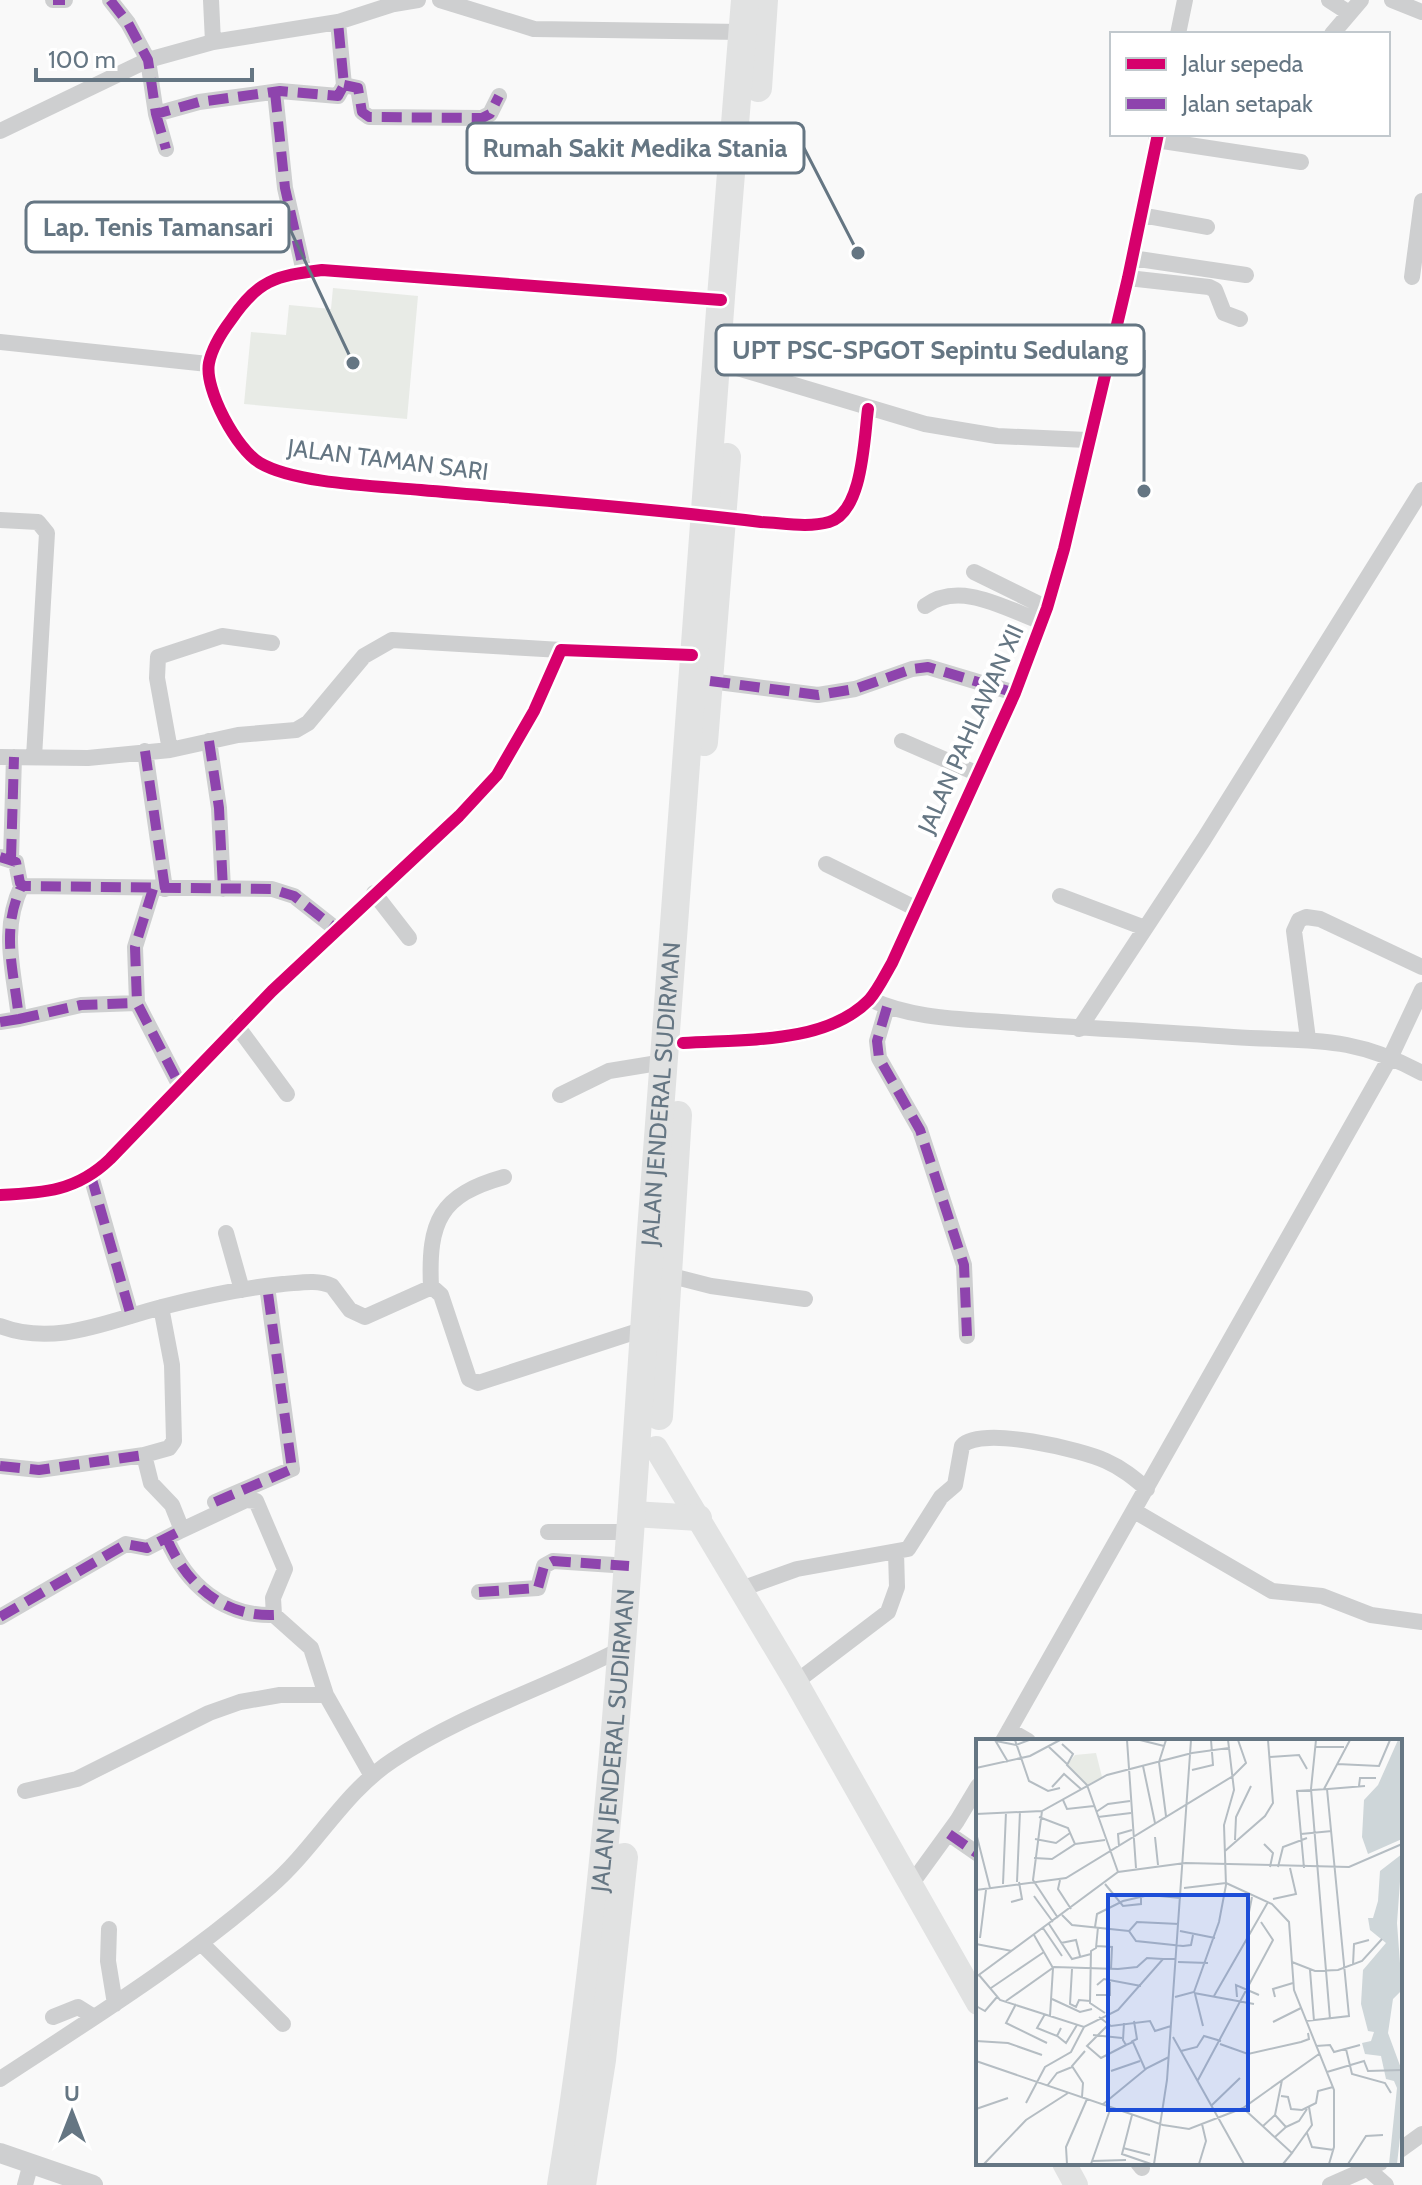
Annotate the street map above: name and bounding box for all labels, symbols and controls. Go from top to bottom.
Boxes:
scale bar [36,32,252,82]
legend [1110,32,1390,136]
text: 100 m [48,45,116,74]
text: Jalur sepeda [1181,49,1304,78]
text: Jalan setapak [1181,89,1313,118]
callout: Rumah Sakit Medika Stania [467,123,804,173]
text: Rumah Sakit Medika Stania [483,132,788,164]
callout: Lap. Tenis Tamansari [26,202,289,252]
text: Lap. Tenis Tamansari [43,211,273,243]
callout: UPT PSC-SPGOT Sepintu Sedulang [716,325,1144,375]
text: UPT PSC-SPGOT Sepintu Sedulang [732,334,1128,366]
street label: JALAN TAMAN SARI [285,433,490,486]
street label: JALAN PAHLAWAN XII [911,620,1030,839]
street label: JALAN JENDERAL SUDIRMAN [635,941,686,1248]
street label: JALAN JENDERAL SUDIRMAN [585,1587,640,1894]
inset map [976,1739,1402,2165]
north arrow [32,2073,112,2153]
text: U [64,2080,80,2107]

